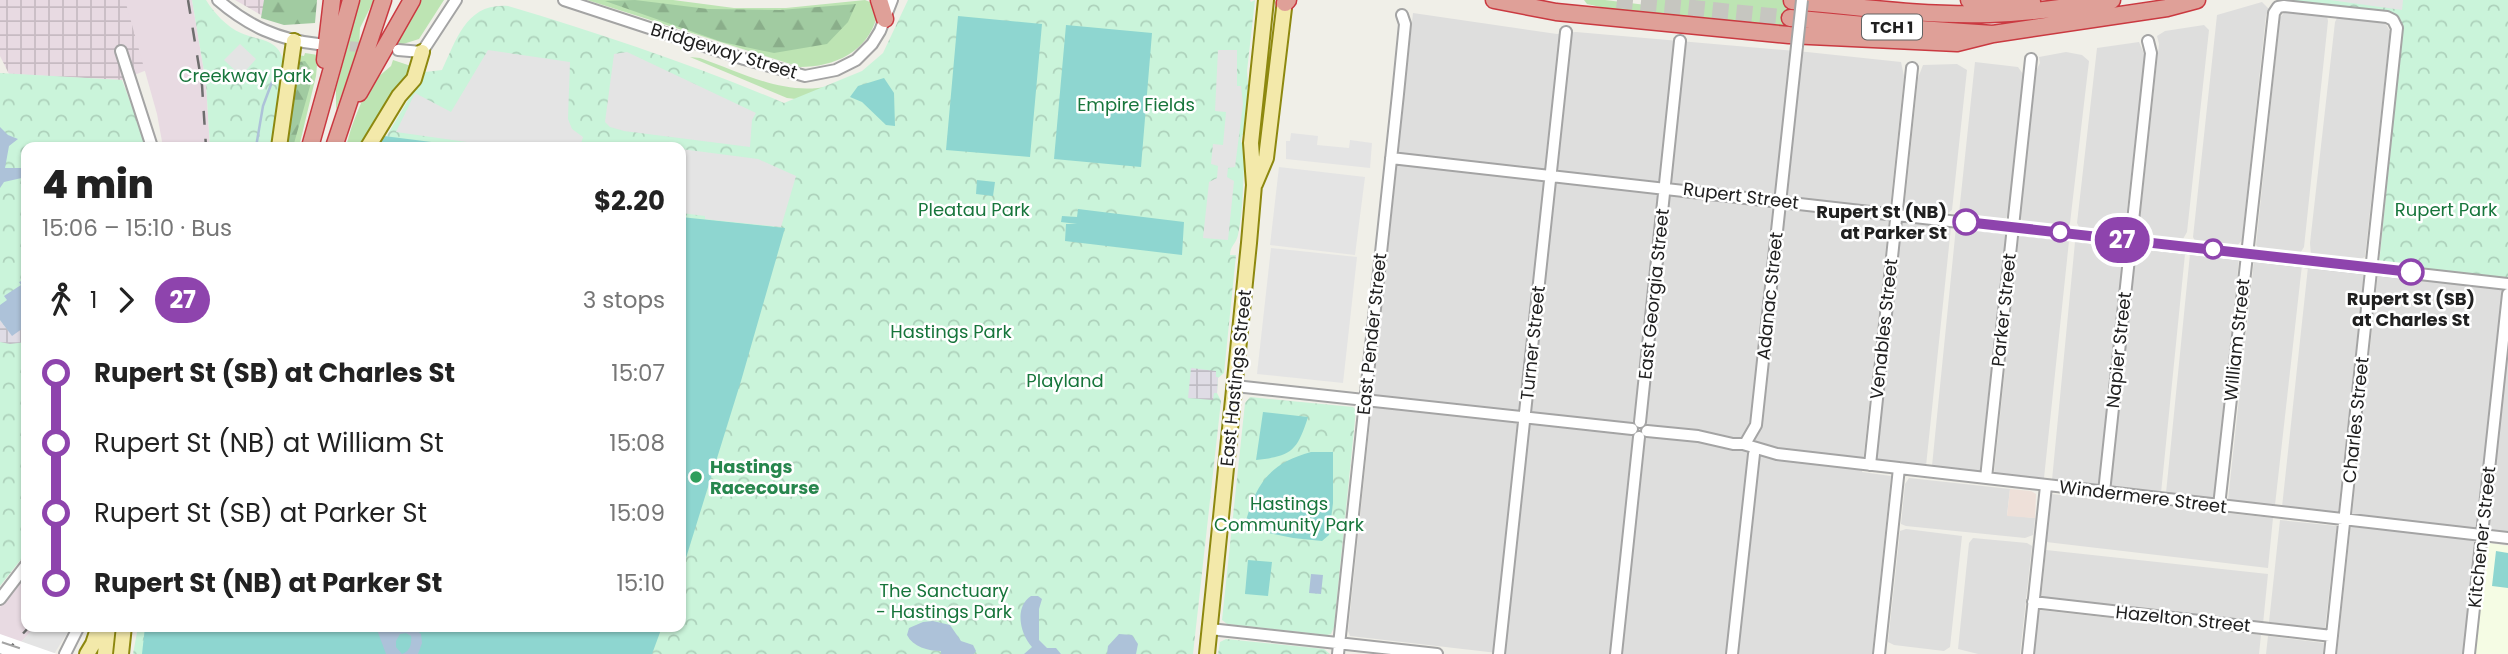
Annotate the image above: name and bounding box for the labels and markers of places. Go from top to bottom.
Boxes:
place label: Rupert St (NB) at Parker St [1816,199,1947,245]
marker: Rupert St (NB) at Parker St [1953,209,1979,235]
unlabelled marker [2050,222,2070,242]
unlabelled marker [2203,239,2223,259]
marker: Rupert St (SB) at Charles St [2398,259,2424,285]
place label: Rupert St (SB) at Charles St [2347,286,2475,332]
place label: Hastings Racecourse [710,454,819,500]
marker: Hastings Racecourse [688,469,704,485]

